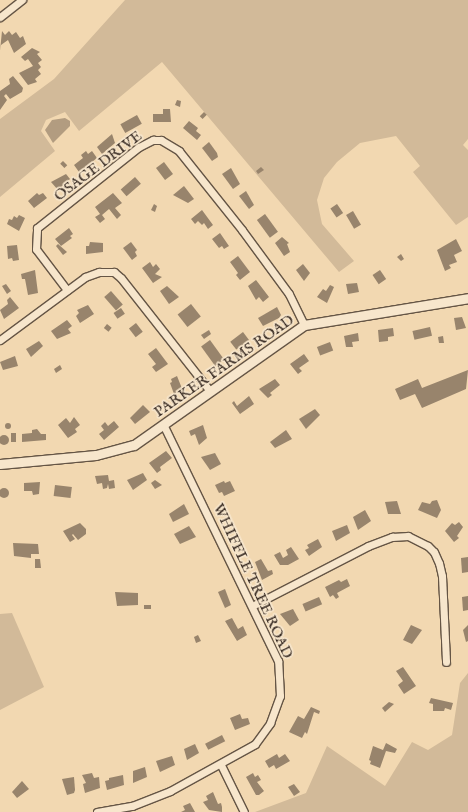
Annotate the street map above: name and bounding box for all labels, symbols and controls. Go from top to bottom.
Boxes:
street label: OSAGE DRIVE [50,127,146,205]
street label: PARKER FARMS ROAD [151,311,297,421]
street label: WHIFFLE TREE ROAD [209,501,297,661]

